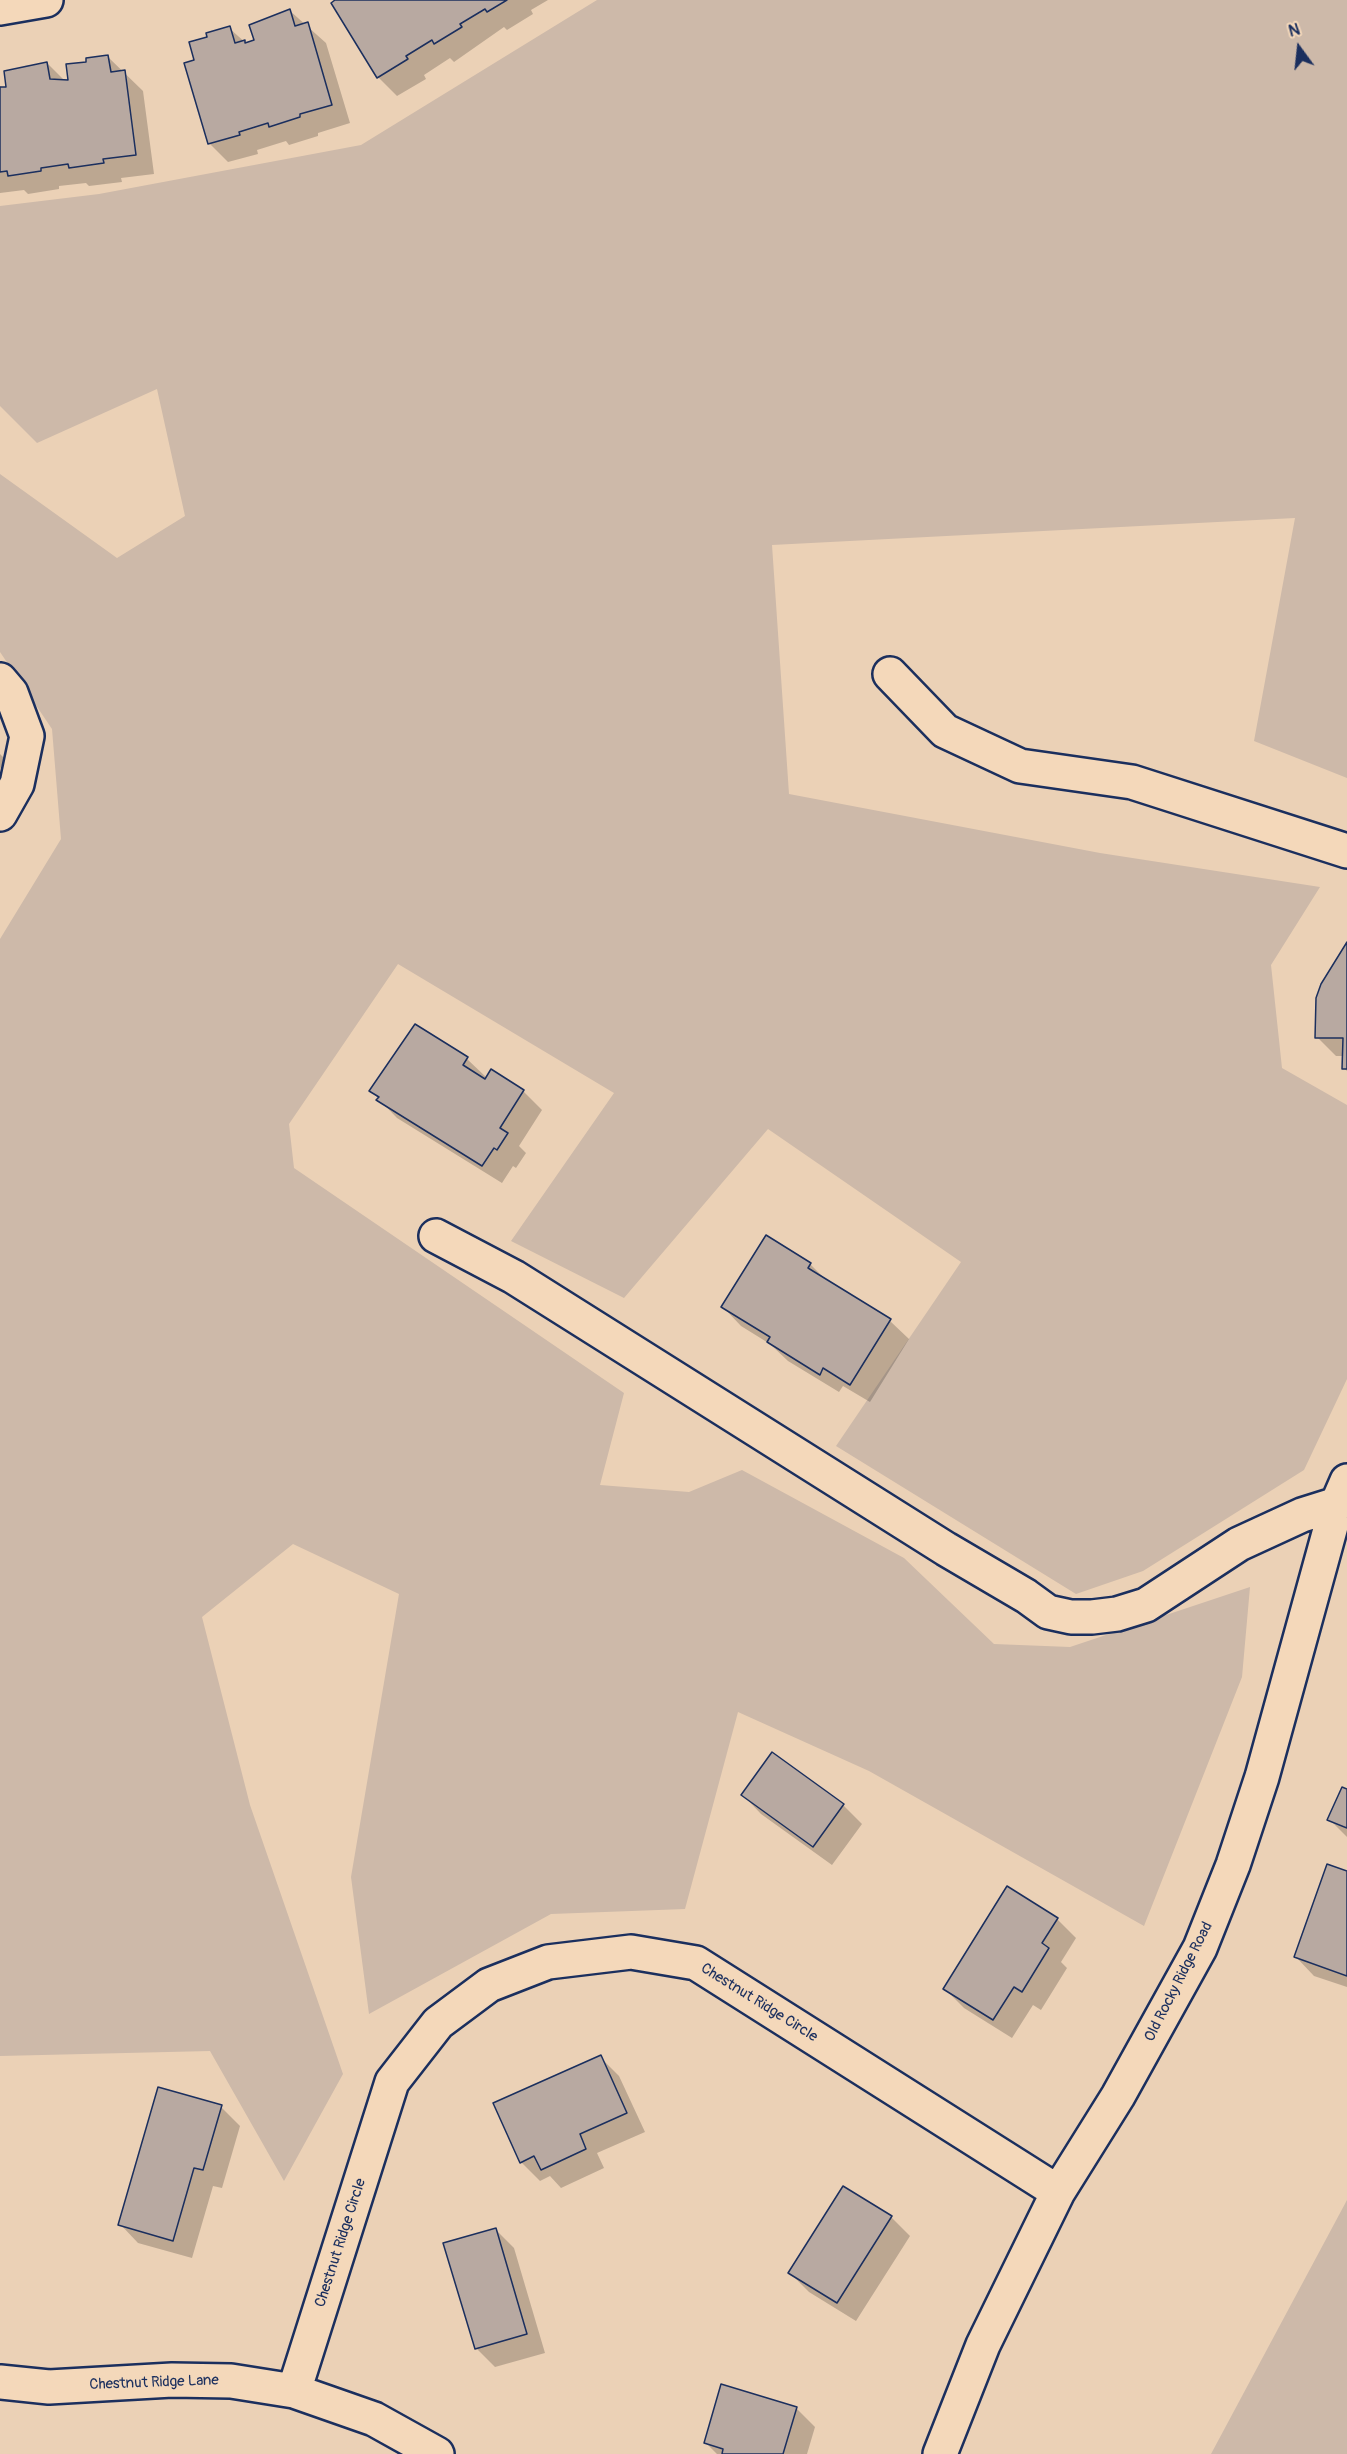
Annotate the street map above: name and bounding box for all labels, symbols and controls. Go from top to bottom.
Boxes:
north arrow [1269,18,1329,78]
text: N [1287,20,1302,42]
street label: Old Rocky Ridge Road [1141,1919,1217,2045]
street label: Chestnut Ridge Circle [697,1960,821,2046]
street label: Chestnut Ridge Circle [312,2176,370,2310]
street label: Chestnut Ridge Lane [89,2372,219,2394]

